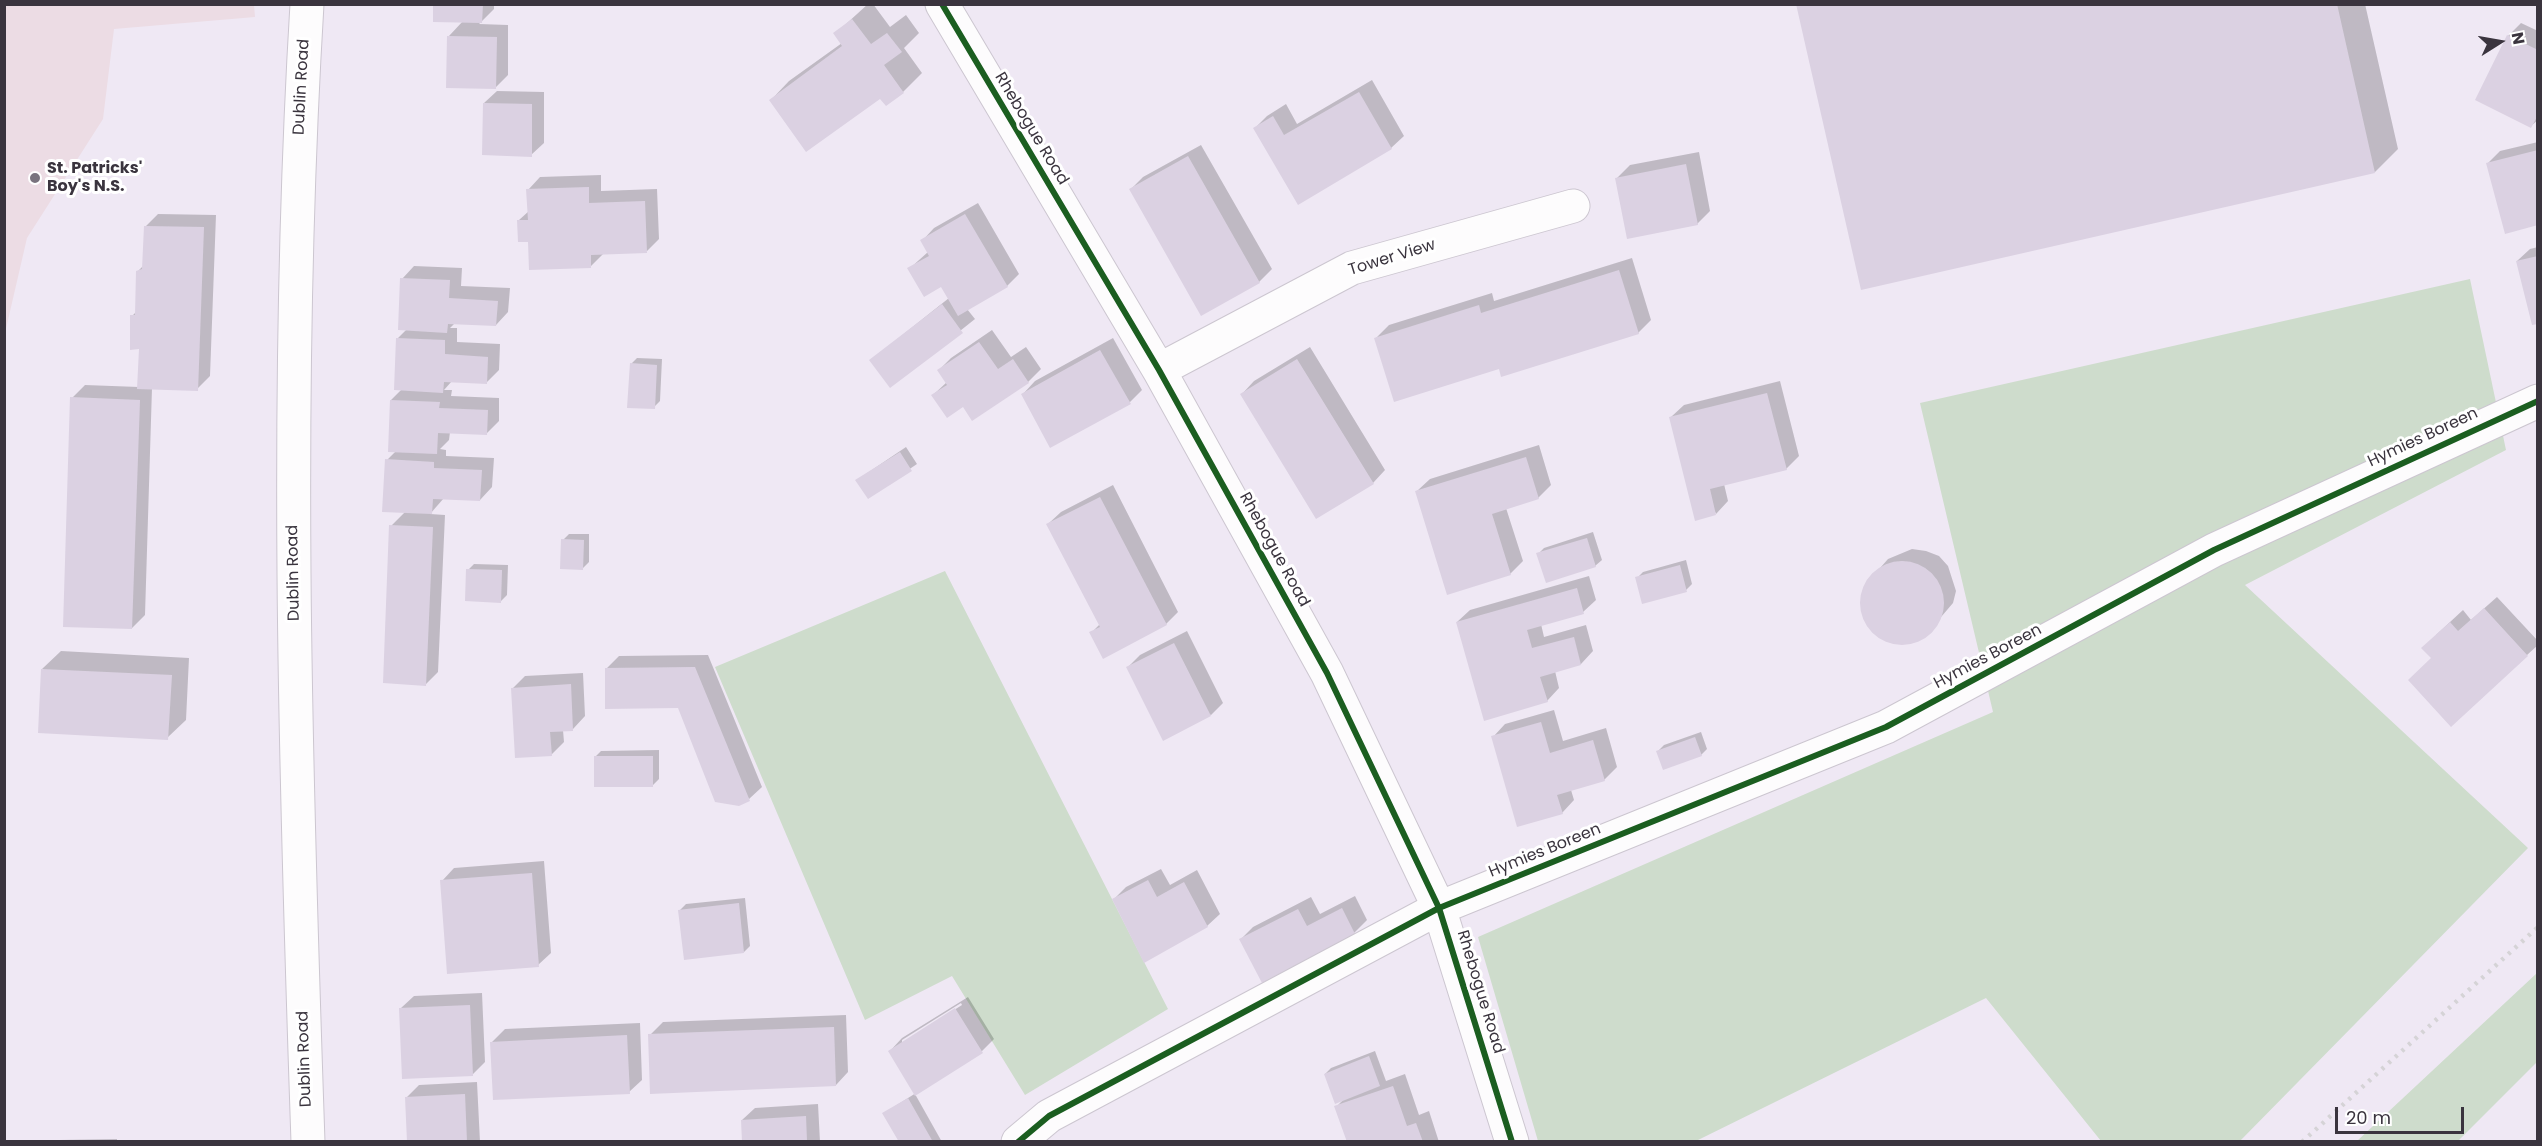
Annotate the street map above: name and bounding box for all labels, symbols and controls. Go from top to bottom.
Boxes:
north arrow [2470,12,2530,72]
text: N [2506,30,2531,47]
street label: Dublin Road [290,38,314,136]
street label: Rhebogue Road [990,69,1072,189]
place label: St. Patricks' Boy's N.S. [47,159,142,197]
marker: St. Patricks' Boy's N.S. [28,171,42,185]
street label: Tower View [1346,236,1438,280]
street label: Hymies Boreen [2365,404,2481,472]
street label: Rhebogue Road [1235,489,1313,611]
street label: Dublin Road [284,525,304,621]
street label: Hymies Boreen [1931,621,2045,693]
street label: Hymies Boreen [1486,820,1604,882]
street label: Rhebogue Road [1452,928,1508,1056]
street label: Dublin Road [294,1011,316,1107]
scale bar [2338,1095,2467,1133]
text: 20 m [2346,1105,2391,1130]

